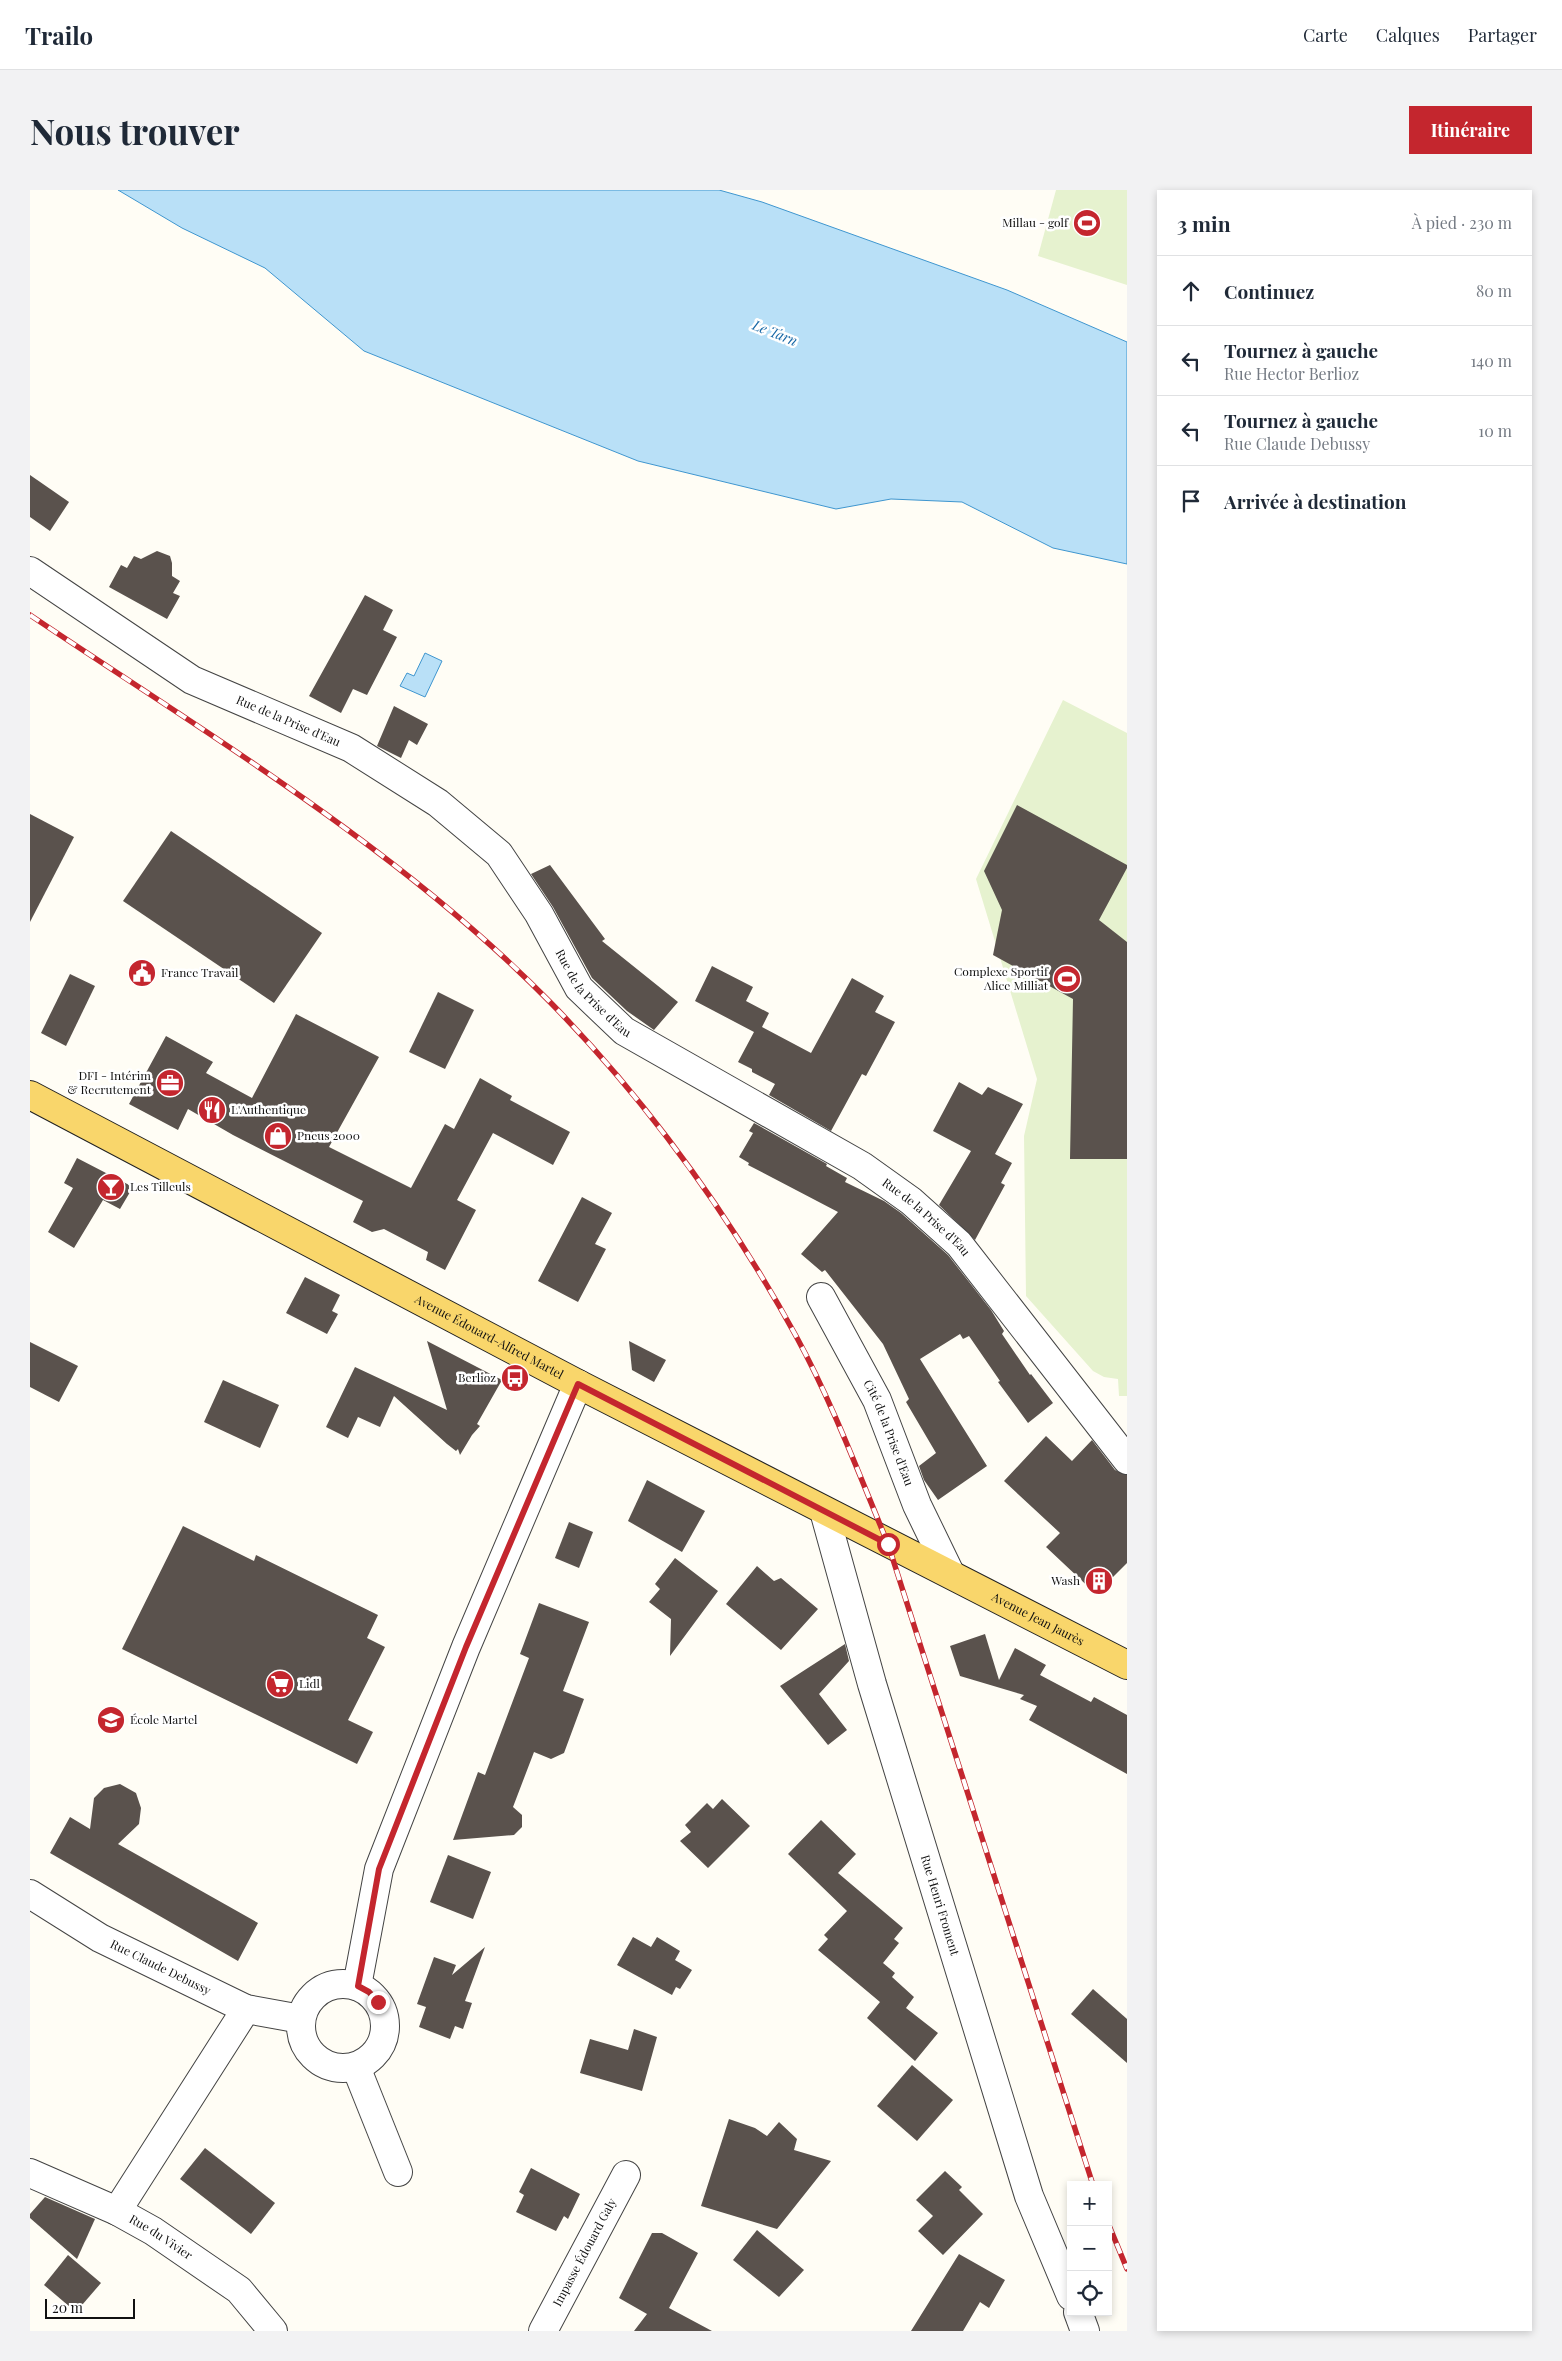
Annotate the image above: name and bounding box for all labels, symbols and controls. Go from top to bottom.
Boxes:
text: Trailo [25,19,93,51]
text: Carte [1303,23,1348,47]
text: Calques [1376,23,1440,47]
text: Partager [1468,23,1537,47]
button: Itinéraire [1409,106,1532,154]
text: Nous trouver [30,107,240,154]
sports icon: Millau - golf [1072,208,1102,238]
text: 3 min [1177,209,1231,237]
text: À pied · 230 m [1412,212,1512,233]
place label: Millau - golf [1002,214,1069,230]
icon: ahead [1177,277,1205,305]
text: Continuez [1224,278,1314,304]
text: 80 m [1476,280,1512,301]
water label: Le Tarn [749,315,800,350]
text: Tournez à gauche [1224,337,1378,363]
icon: left [1177,347,1205,375]
text: 140 m [1470,350,1512,371]
text: Rue Hector Berlioz [1224,363,1359,384]
text: Tournez à gauche [1224,407,1378,433]
icon: left [1177,417,1205,445]
text: 10 m [1478,420,1512,441]
text: Rue Claude Debussy [1224,433,1370,454]
icon: arrive [1177,487,1205,515]
text: Arrivée à destination [1224,488,1406,514]
street label: Rue de la Prise d'Eau [234,691,343,750]
street label: Rue de la Prise d'Eau [553,946,634,1040]
public building icon: France Travail [127,958,157,988]
place label: Complexe Sportif Alice Milliat [954,963,1049,993]
place label: France Travail [161,964,239,980]
sports icon: Complexe Sportif Alice Milliat [1052,964,1082,994]
place label: DFI - Intérim & Recrutement [68,1067,152,1097]
office icon: DFI - Intérim & Recrutement [155,1068,185,1098]
restaurant icon: L'Authentique [197,1095,227,1125]
place label: L'Authentique [231,1101,306,1117]
shop icon: Pneus 2000 [263,1121,293,1151]
place label: Pneus 2000 [297,1127,360,1143]
bar icon: Les Tilleuls [96,1172,126,1202]
street label: Rue de la Prise d'Eau [879,1174,974,1259]
place label: Les Tilleuls [130,1178,191,1194]
street label: Avenue Édouard-Alfred Martel [411,1290,567,1382]
bus stop icon: Berlioz [500,1363,530,1393]
place label: Berlioz [458,1369,496,1385]
street label: Cité de la Prise d'Eau [860,1377,918,1488]
route start [877,1533,900,1556]
building icon: Wash [1084,1566,1114,1596]
place label: Wash [1050,1572,1080,1588]
street label: Avenue Jean Jaurès [988,1588,1087,1649]
supermarket icon: Lidl [265,1669,295,1699]
place label: Lidl [299,1675,321,1691]
school or university icon: École Martel [96,1705,126,1735]
place label: École Martel [130,1711,198,1727]
street label: Rue Henri Froment [918,1853,964,1958]
street label: Rue Claude Debussy [108,1935,214,1998]
route end [367,1991,390,2014]
map controls [1067,2181,1112,2316]
button: + [1067,2181,1112,2226]
street label: Impasse Édouard Galy [549,2195,619,2309]
street label: Rue du Vivier [127,2210,196,2263]
button: − [1067,2226,1112,2271]
button: locate [1067,2271,1112,2316]
scale bar [45,2296,135,2319]
text: 20 m [52,2298,83,2317]

